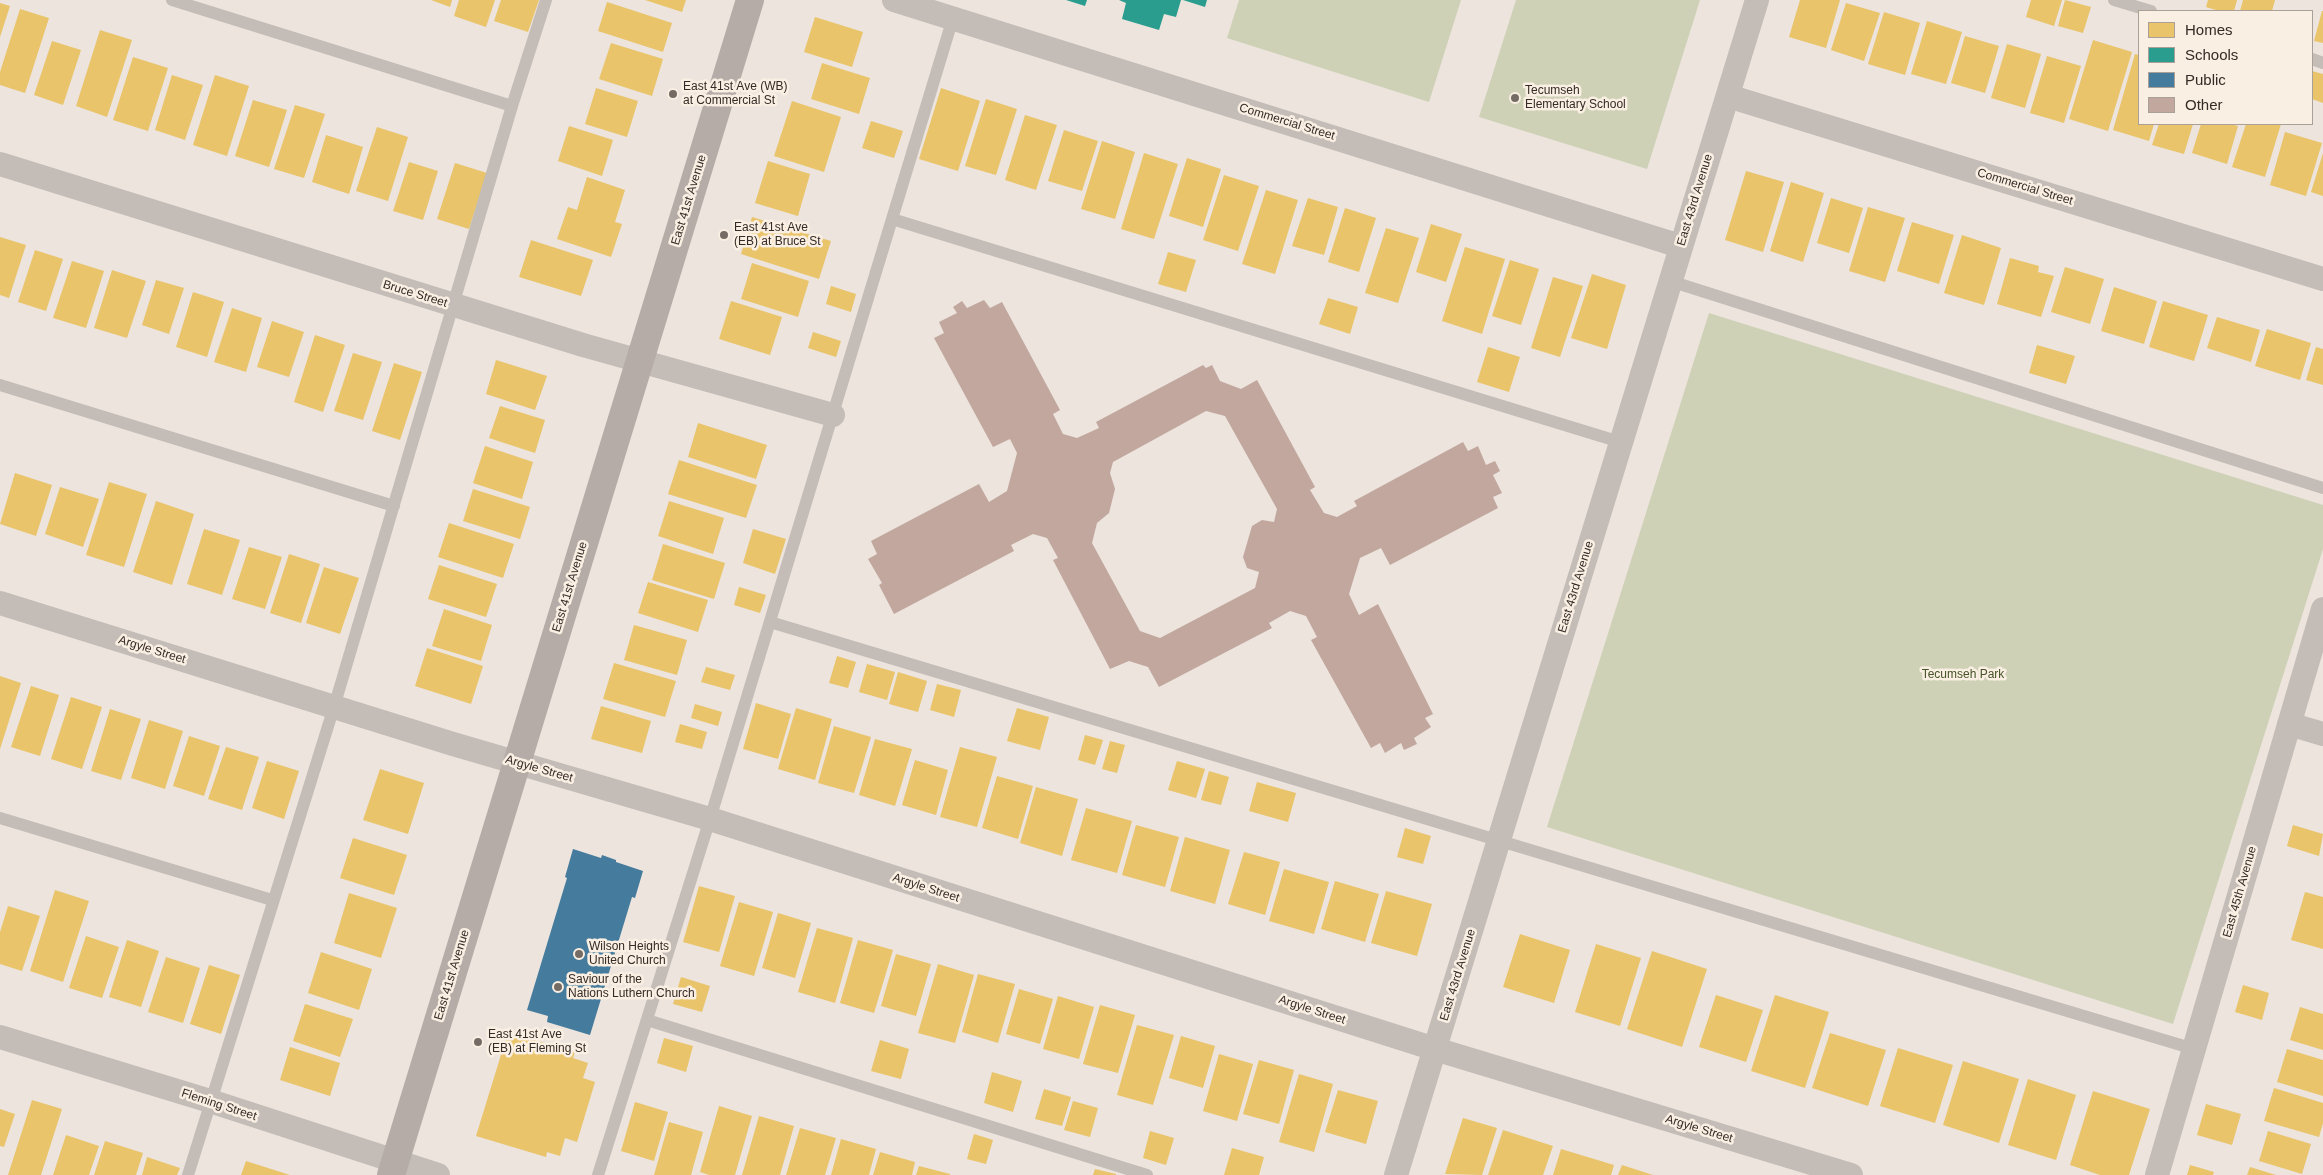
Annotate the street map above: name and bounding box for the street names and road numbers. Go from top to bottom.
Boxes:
street label: Commercial Street [1237,101,1337,143]
street label: East 43rd Avenue [1674,152,1716,248]
street label: East 41st Avenue [668,153,710,247]
street label: Commercial Street [1975,166,2075,208]
street label: Bruce Street [381,277,449,311]
street label: East 43rd Avenue [1555,539,1597,635]
street label: East 41st Avenue [549,540,591,634]
street label: Argyle Street [117,633,187,667]
street label: Argyle Street [504,753,574,785]
street label: East 45th Avenue [2220,845,2260,939]
street label: Argyle Street [891,870,961,906]
street label: East 43rd Avenue [1437,927,1479,1023]
street label: East 41st Avenue [431,928,473,1022]
street label: Argyle Street [1277,992,1347,1028]
street label: Fleming Street [180,1086,258,1124]
street label: Argyle Street [1664,1112,1734,1146]

